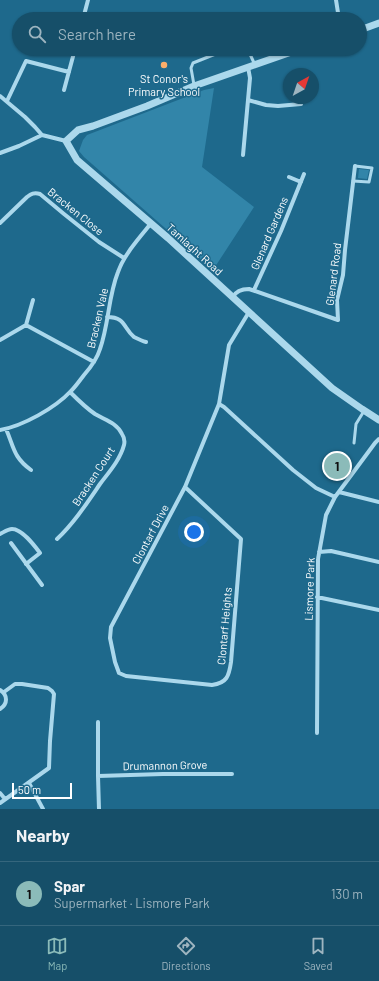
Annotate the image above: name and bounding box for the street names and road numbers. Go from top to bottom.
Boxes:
street label: Bracken Close [46,185,107,237]
street label: Glenard Gardens [248,194,290,272]
street label: Tamlaght Road [164,220,226,278]
street label: Glenard Road [323,242,343,306]
street label: Bracken Vale [84,286,110,349]
street label: Bracken Court [69,444,117,508]
street label: Clontarf Drive [129,502,171,566]
street label: Lismore Park [301,557,317,621]
street label: Clontarf Heights [214,587,234,665]
street label: Drumannon Grove [123,758,208,772]

